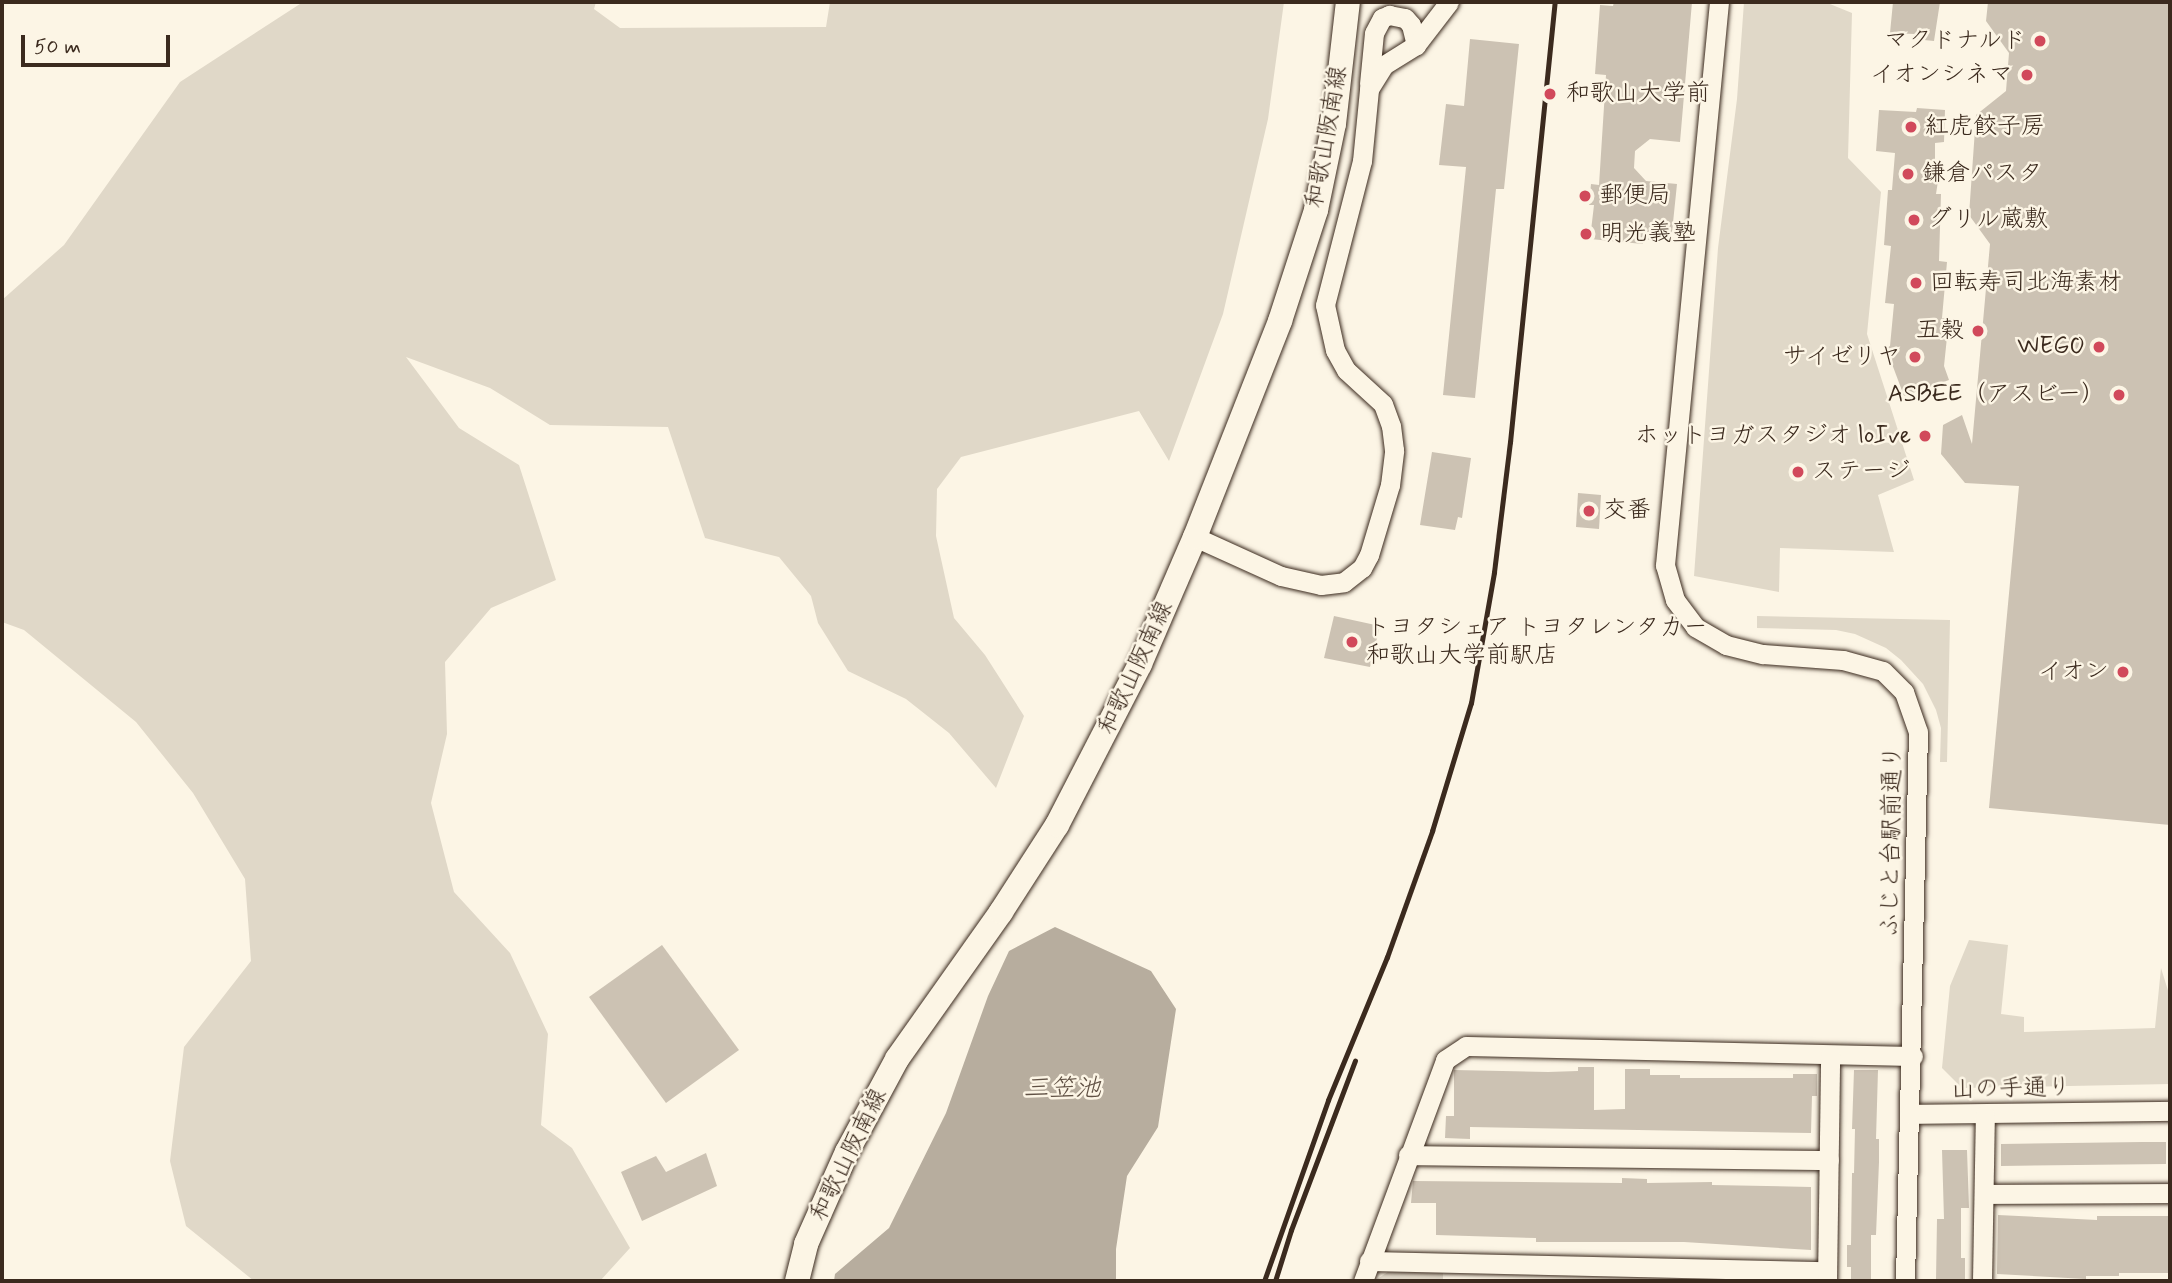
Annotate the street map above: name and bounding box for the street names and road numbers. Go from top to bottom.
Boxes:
street label: 和歌山阪南線 [1300,64,1354,210]
street label: 和歌山阪南線 [1093,597,1179,739]
street label: ふじと台駅前通り [1876,745,1908,937]
street label: 山の手通り [1951,1074,2071,1104]
street label: 和歌山阪南線 [804,1084,894,1226]

